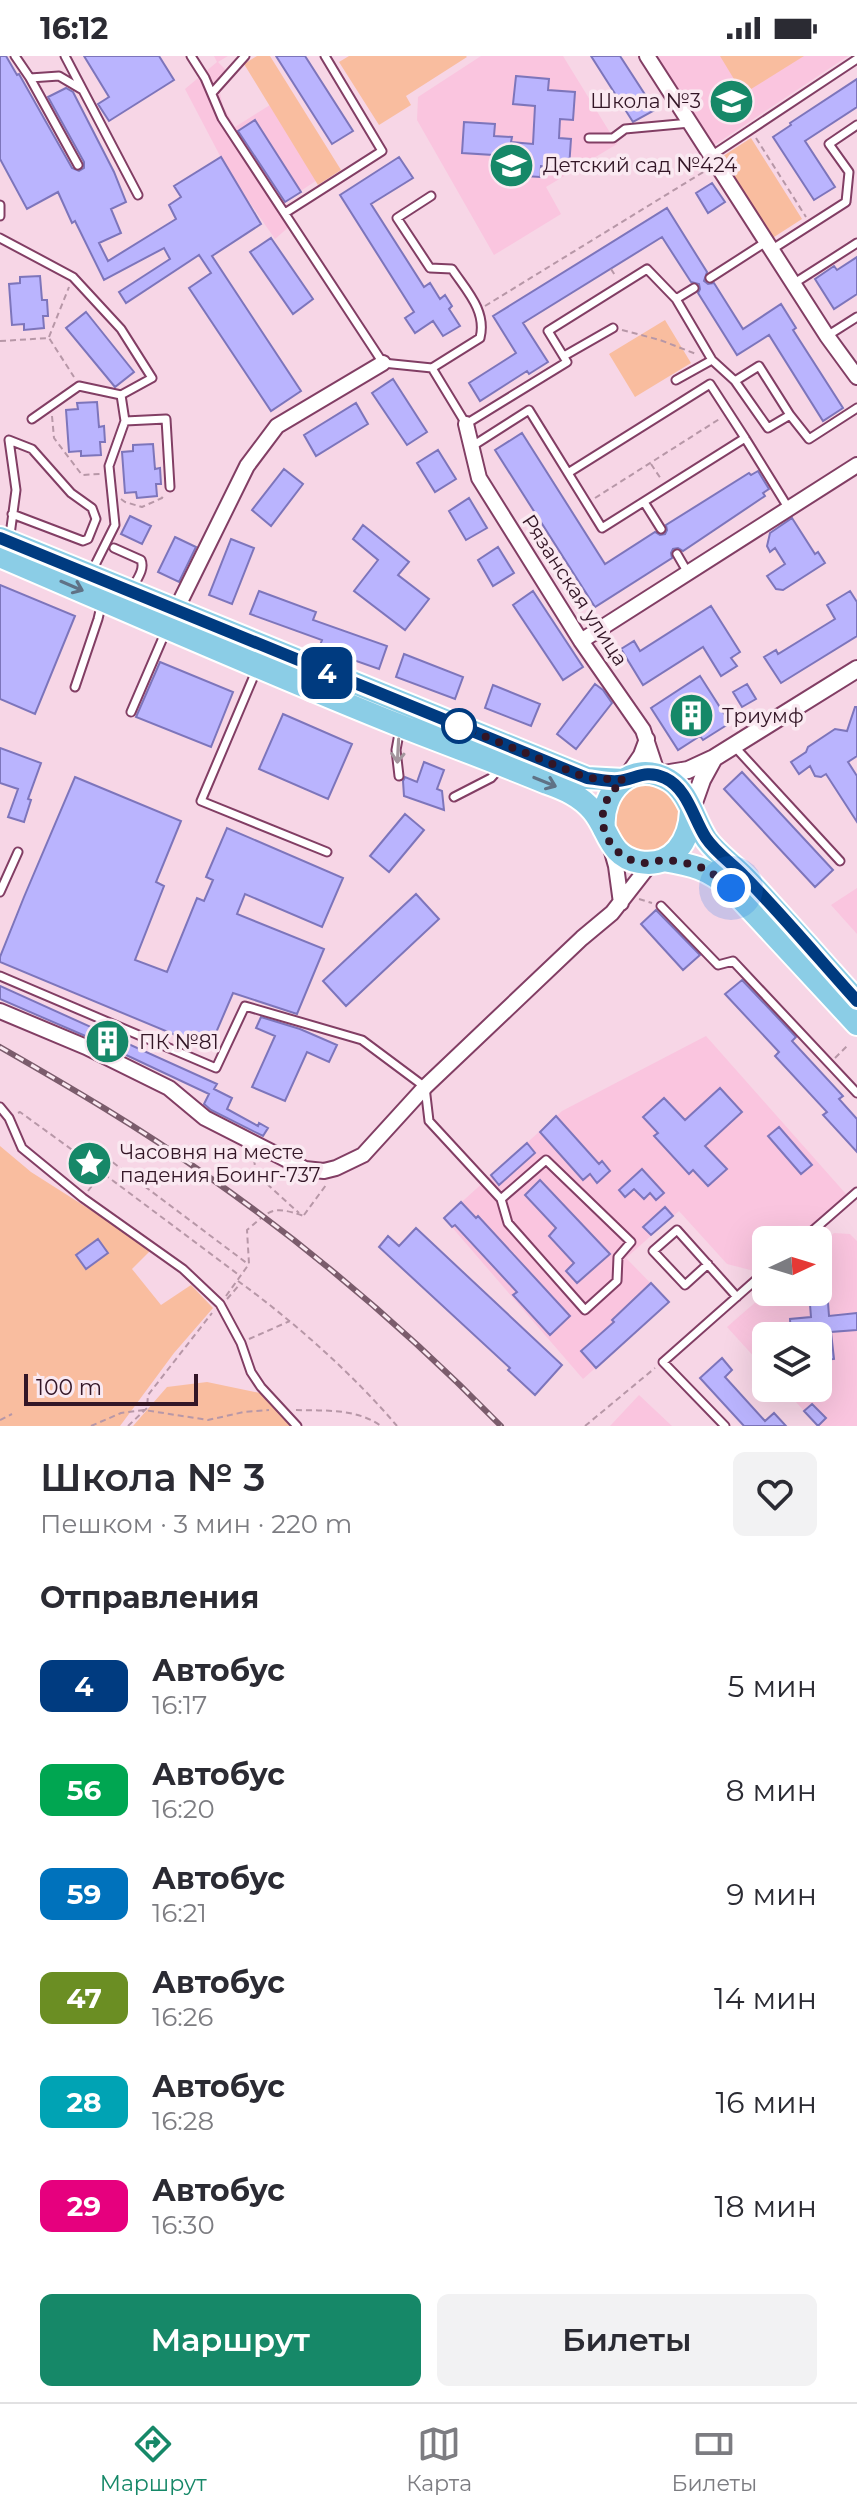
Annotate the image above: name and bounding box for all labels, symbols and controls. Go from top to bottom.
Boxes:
text: 16:12 [40,10,108,47]
school or university icon: Школа №3 [708,77,756,125]
place label: Школа №3 [590,89,701,113]
school or university icon: Детский сад №424 [488,141,536,189]
place label: Детский сад №424 [543,153,737,177]
street label: Рязанская улица [517,510,633,670]
one-way arrow [59,580,84,595]
line badge: 4 [301,647,353,699]
text: 4 [317,656,337,690]
building icon: Триумф [667,692,715,740]
place label: Триумф [722,704,804,728]
unlabelled marker [442,709,476,743]
one-way arrow [391,737,406,763]
one-way arrow [532,775,557,790]
your location [711,868,751,908]
building icon: ПК №81 [84,1018,132,1066]
place label: ПК №81 [139,1030,219,1054]
place icon: Часовня на месте падения Боинг-737 [65,1139,113,1187]
place label: Часовня на месте падения Боинг-737 [120,1140,321,1187]
north arrow [752,1226,832,1306]
map controls [752,1226,832,1402]
button: layers [752,1322,832,1402]
scale bar [24,1370,198,1406]
text: 100 m [36,1374,102,1401]
button: heart [733,1452,817,1536]
text: Школа № 3 [40,1454,265,1501]
text: Пешком · 3 мин · 220 m [40,1508,352,1540]
text: Отправления [40,1579,259,1616]
text: Автобус [152,1652,285,1689]
text: 5 мин [728,1668,817,1705]
text: 4 [74,1669,94,1703]
text: 16:17 [152,1689,207,1721]
text: Автобус [152,1756,285,1793]
text: 8 мин [725,1772,817,1809]
text: 56 [67,1773,101,1807]
text: 16:20 [152,1793,215,1825]
text: Автобус [152,1860,285,1897]
text: 9 мин [726,1876,817,1913]
text: 59 [67,1877,101,1911]
text: 16:21 [152,1897,207,1929]
text: Автобус [152,1964,285,2001]
text: 14 мин [714,1980,817,2017]
text: 47 [66,1981,102,2015]
text: 16:26 [152,2001,213,2033]
text: Автобус [152,2068,285,2105]
text: 16 мин [715,2084,817,2121]
text: 28 [66,2085,102,2119]
text: 16:28 [152,2105,214,2137]
text: Автобус [152,2172,285,2209]
text: 18 мин [715,2188,817,2225]
text: 29 [67,2189,101,2223]
text: 16:30 [152,2209,215,2241]
button: Маршрут [40,2294,421,2386]
button: Билеты [437,2294,817,2386]
tab: Маршрут [100,2422,207,2497]
tab: Карта [406,2422,472,2497]
tab: Билеты [671,2422,757,2497]

